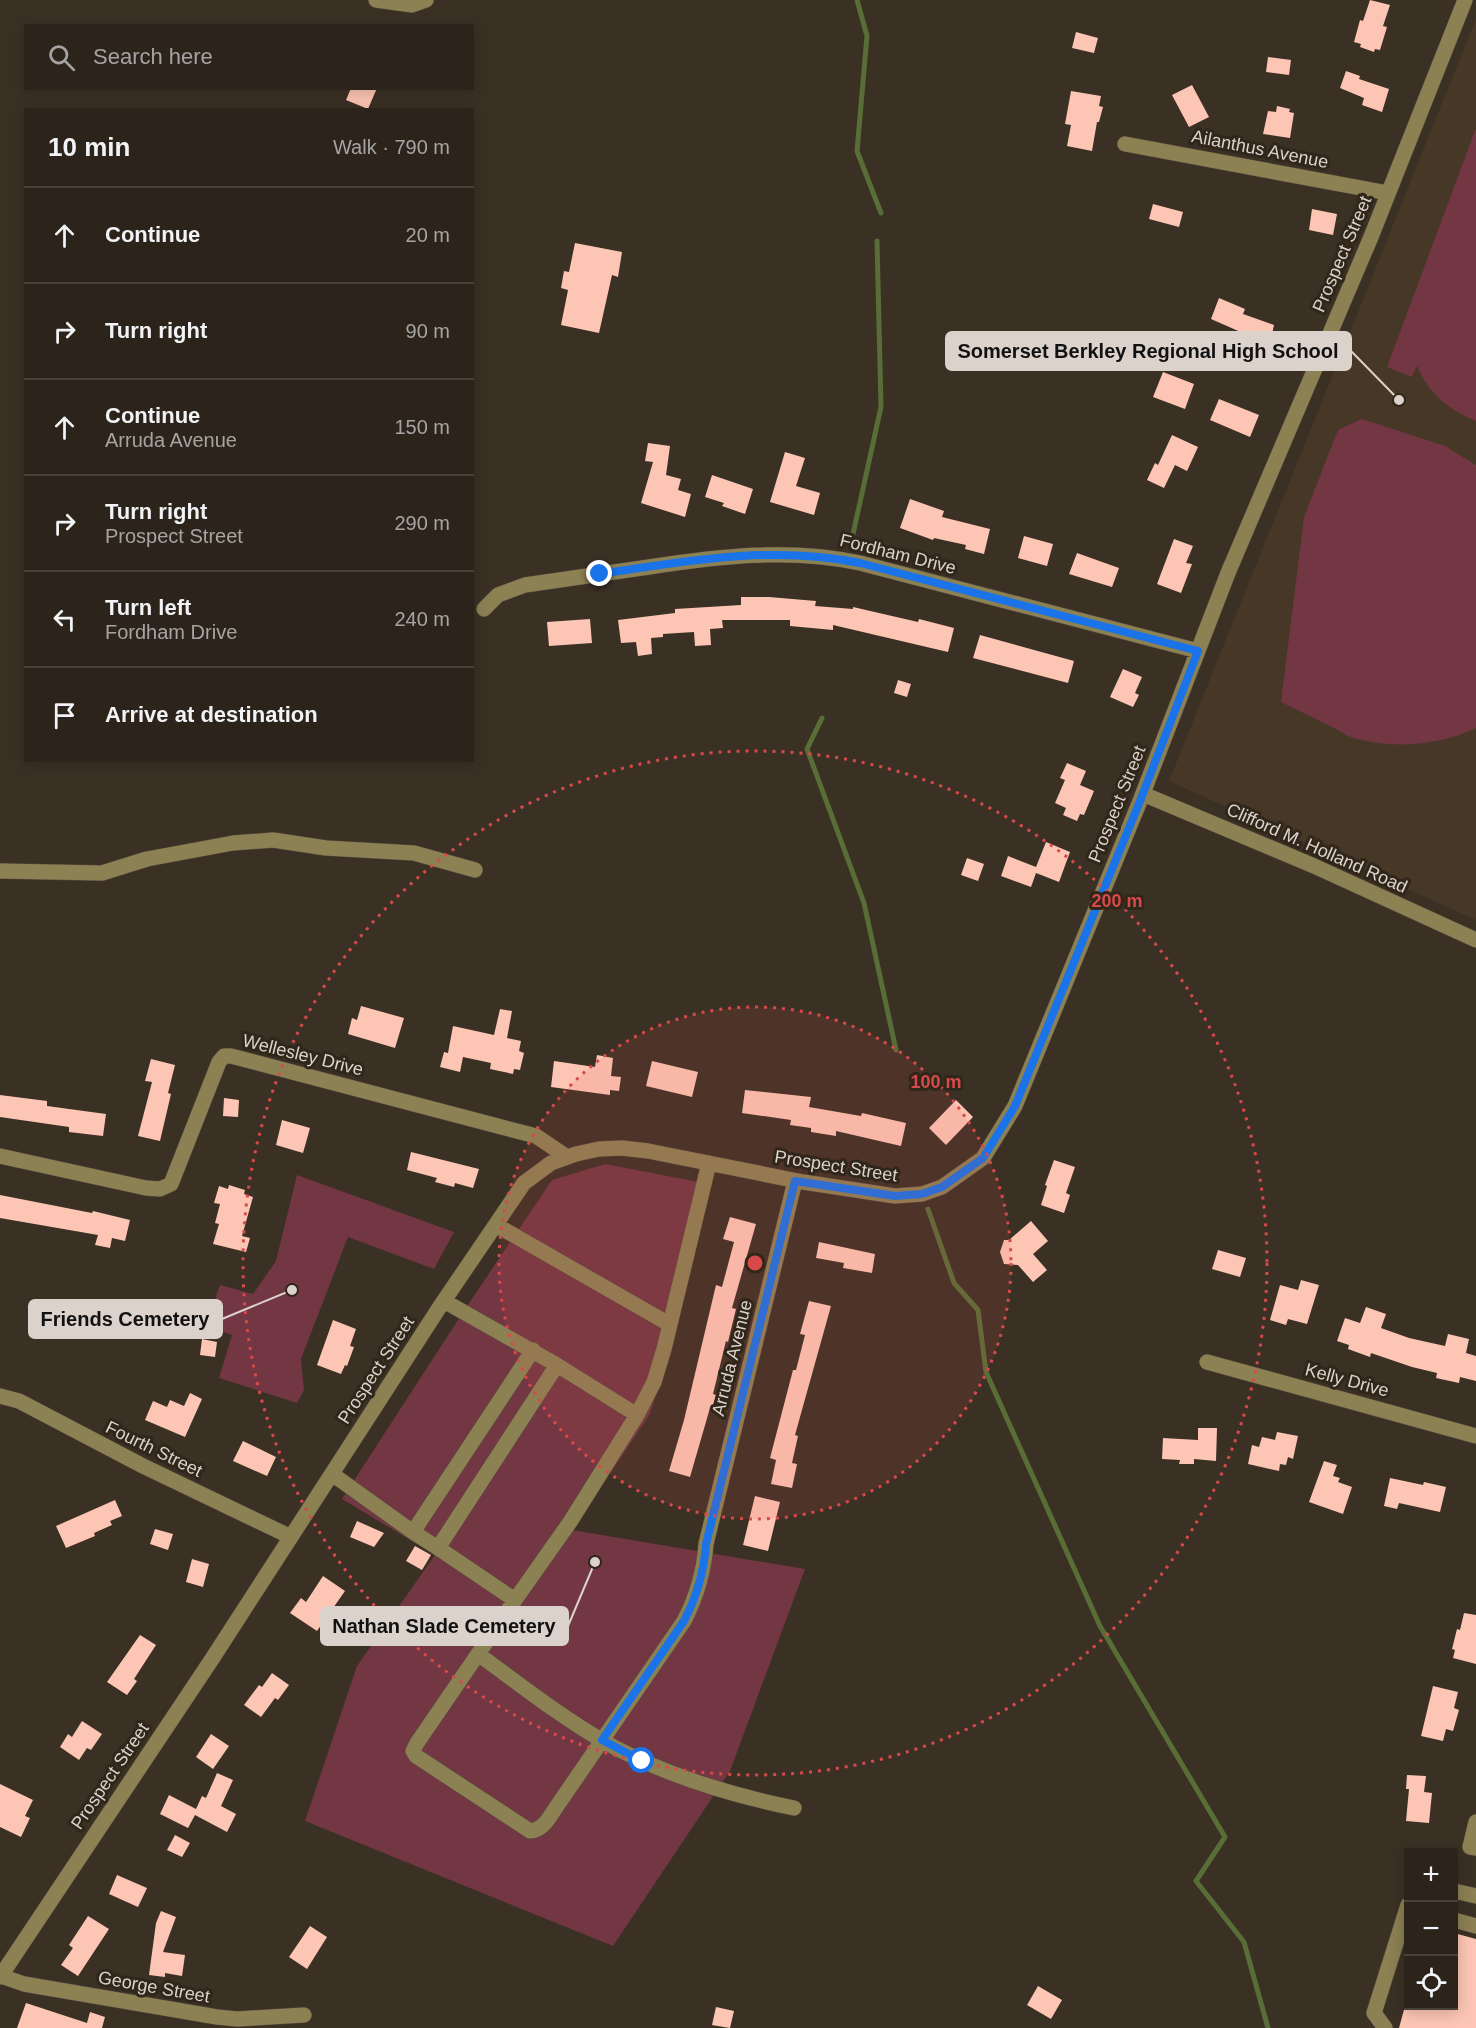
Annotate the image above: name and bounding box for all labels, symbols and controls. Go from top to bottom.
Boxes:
search box [24,24,474,90]
icon: search [45,41,78,74]
text: Search here [93,44,213,69]
street label: Ailanthus Avenue [1190,126,1330,172]
text: 10 min [48,132,130,162]
text: Walk · 790 m [333,136,450,158]
street label: Prospect Street [1309,193,1375,315]
icon: ahead [48,219,81,252]
text: Continue [105,222,200,247]
text: 20 m [406,224,450,246]
icon: right [48,315,81,348]
text: Turn right [105,318,207,343]
text: 90 m [406,320,450,342]
callout: Somerset Berkley Regional High School [946,332,1351,370]
text: Somerset Berkley Regional High School [957,340,1339,362]
text: Continue [105,403,200,428]
icon: ahead [48,411,81,444]
text: 150 m [394,416,450,438]
text: Arruda Avenue [105,429,237,451]
text: Turn right [105,499,207,524]
icon: right [48,507,81,540]
text: 290 m [394,512,450,534]
text: Prospect Street [105,525,243,547]
street label: Fordham Drive [838,530,958,578]
route end [586,560,612,586]
text: Turn left [105,595,191,620]
icon: left [48,603,81,636]
text: 240 m [394,608,450,630]
text: Fordham Drive [105,621,237,643]
icon: arrive [48,699,81,732]
text: Arrive at destination [105,702,318,727]
street label: Prospect Street [1084,743,1150,865]
street label: Clifford M. Holland Road [1224,799,1410,897]
text: 200 m [1091,891,1143,911]
street label: Wellesley Drive [241,1030,365,1080]
text: 100 m [910,1072,962,1092]
street label: Prospect Street [773,1146,899,1186]
centre of rings [745,1253,765,1273]
street label: Arruda Avenue [708,1298,756,1418]
callout: Friends Cemetery [29,1300,222,1338]
text: Friends Cemetery [41,1308,210,1330]
street label: Prospect Street [334,1313,418,1427]
street label: Kelly Drive [1303,1359,1391,1401]
street label: Fourth Street [102,1417,206,1481]
callout: Nathan Slade Cemetery [321,1607,568,1645]
text: Nathan Slade Cemetery [332,1615,557,1637]
street label: Prospect Street [67,1719,153,1833]
route start [628,1747,654,1773]
map controls [1404,1848,1458,2010]
button: + [1404,1848,1458,1902]
button: − [1404,1902,1458,1956]
button: locate [1404,1956,1458,2010]
street label: George Street [97,1967,211,2007]

